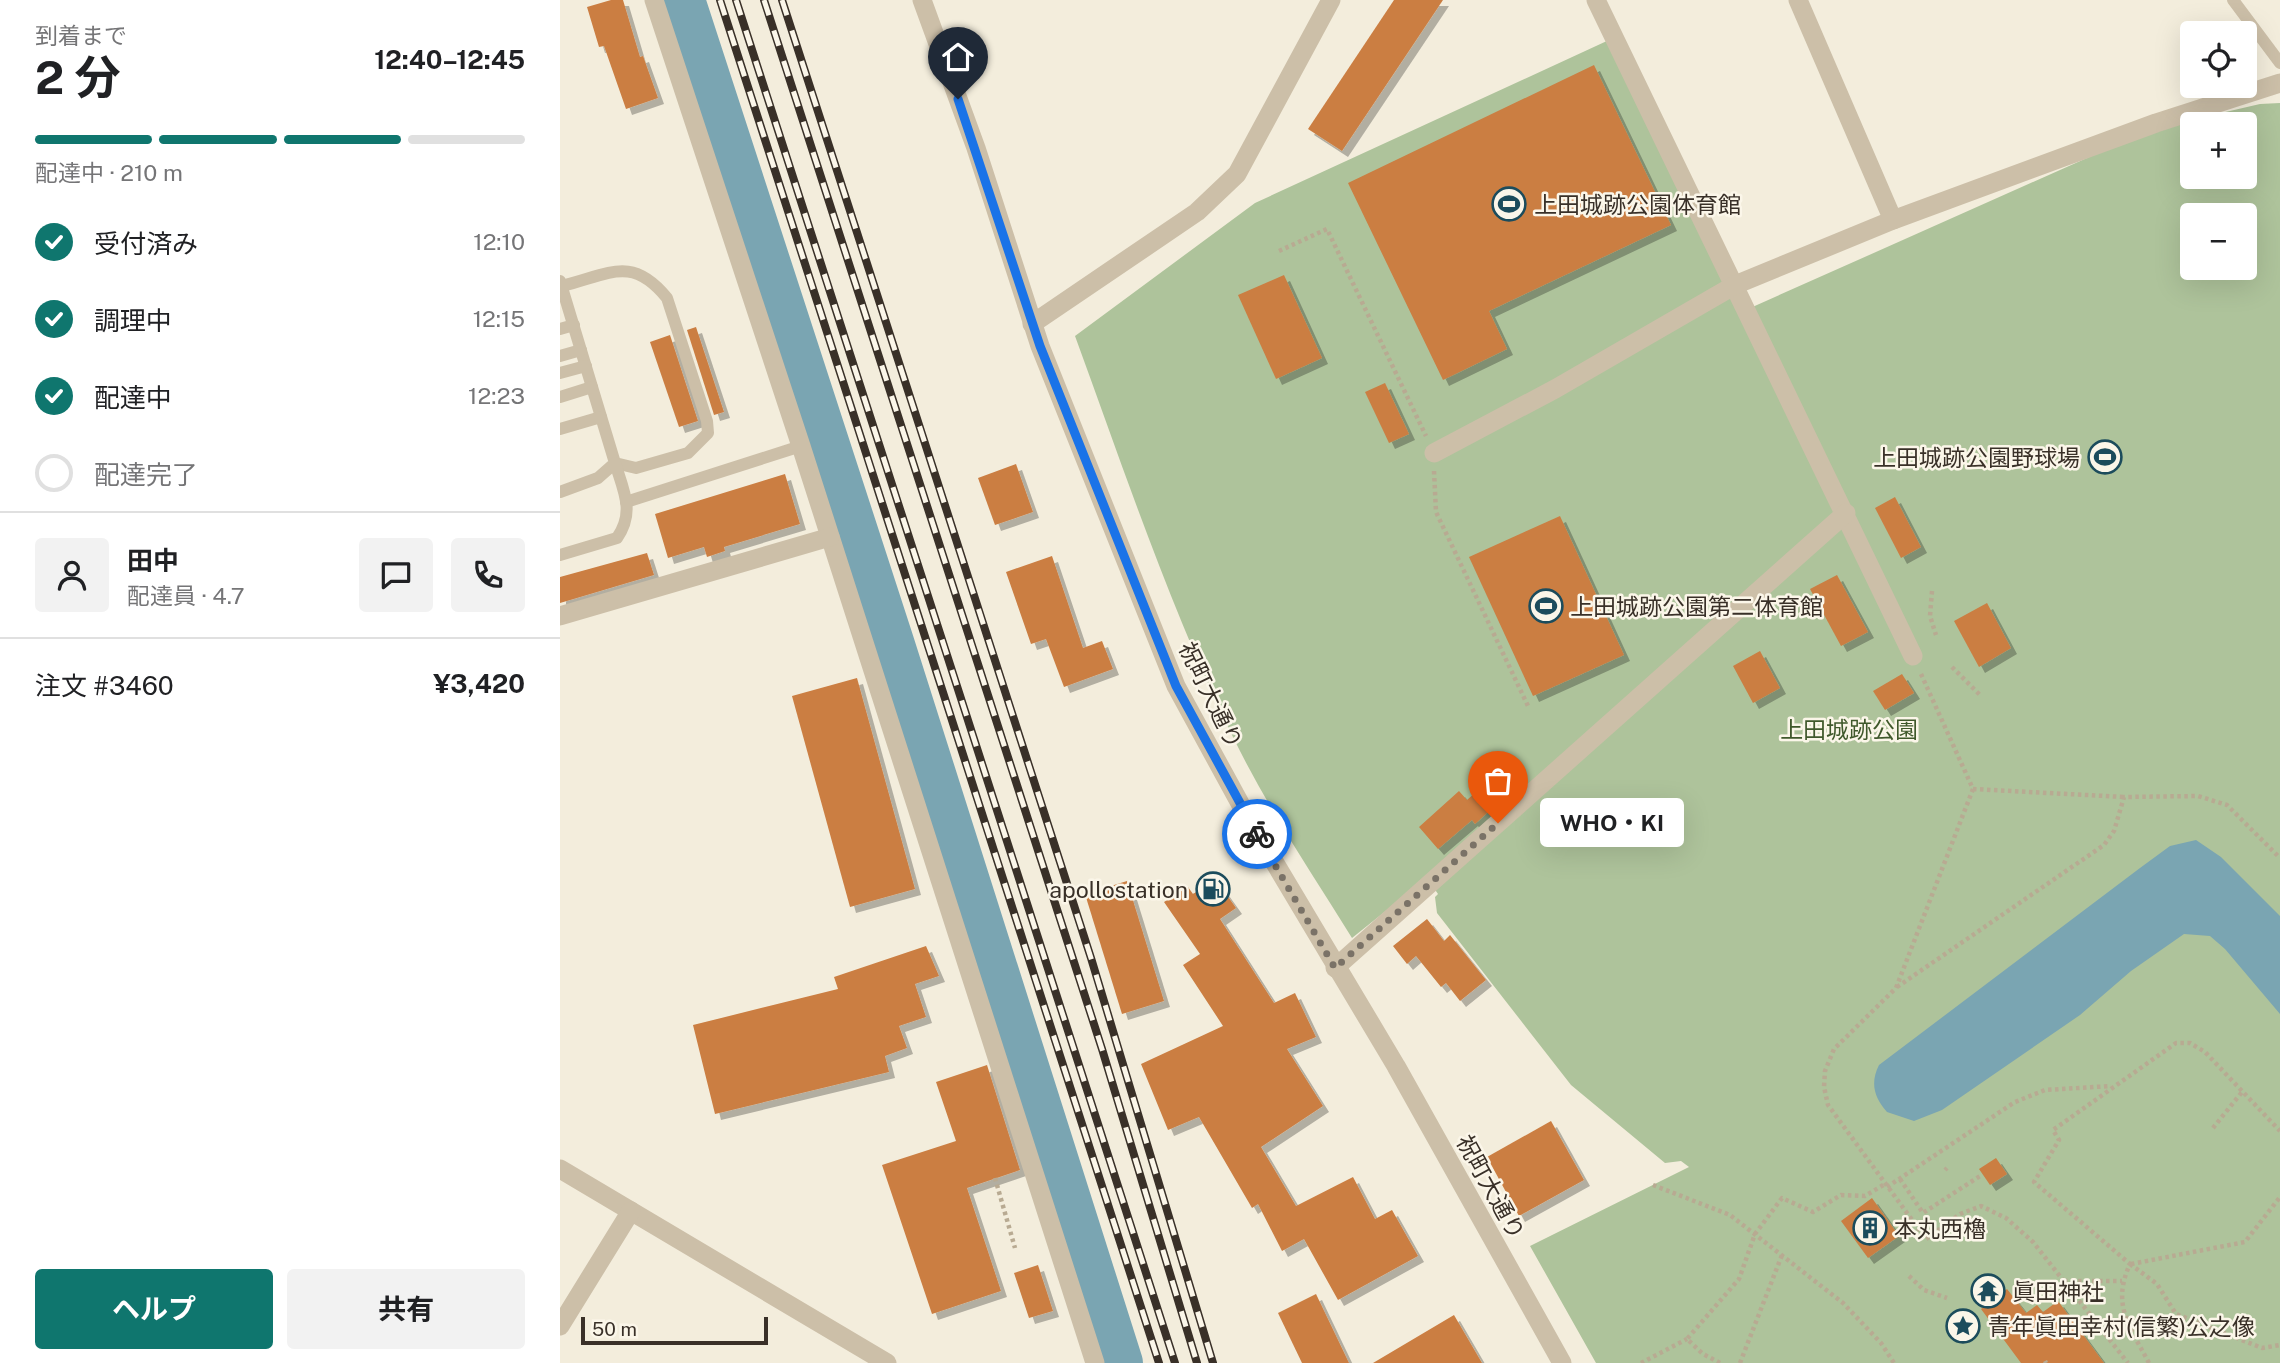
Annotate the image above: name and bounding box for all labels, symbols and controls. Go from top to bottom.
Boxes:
map controls [2180,21,2257,280]
button: locate [2180,21,2257,98]
text: 到着まで [35,22,127,49]
pin [928,27,988,99]
icon: home [939,38,977,76]
text: 12:40–12:45 [374,44,525,75]
text: 2 分 [35,50,121,104]
button: + [2180,112,2257,189]
text: 配達中 · 210 m [35,159,183,186]
sports icon: 上田城跡公園体育館 [1490,185,1528,223]
place label: 上田城跡公園体育館 [1534,191,1741,218]
button: − [2180,203,2257,280]
icon: check [35,223,73,261]
text: 受付済み [94,228,198,259]
text: 12:10 [473,228,525,255]
icon: check [35,300,73,338]
text: 調理中 [94,305,172,336]
text: 12:15 [473,305,525,332]
icon: check [35,377,73,415]
text: 配達中 [94,382,172,413]
text: 12:23 [468,382,525,409]
sports icon: 上田城跡公園野球場 [2086,438,2124,476]
place label: 上田城跡公園野球場 [1873,444,2080,471]
text: 配達完了 [94,459,198,490]
button: person [35,538,109,612]
button: chat [359,538,433,612]
button: phone [451,538,525,612]
text: 田中 [127,545,179,576]
text: 配達員 · 4.7 [127,582,245,609]
sports icon: 上田城跡公園第二体育館 [1527,587,1565,625]
place label: 上田城跡公園第二体育館 [1570,593,1823,620]
street label: 祝町大通り [1174,637,1248,753]
text: ¥3,420 [433,668,525,699]
text: 注文 #3460 [35,670,174,701]
park label: 上田城跡公園 [1780,716,1918,743]
pin [1468,751,1528,823]
icon: bag [1479,762,1517,800]
callout: WHO・KI [1540,798,1684,848]
courier [1222,799,1292,869]
text: WHO・KI [1560,809,1664,836]
icon: bike [1238,815,1276,853]
fuel station icon: apollostation [1194,870,1232,908]
place label: apollostation [1049,876,1188,903]
street label: 祝町大通り [1451,1130,1531,1244]
building icon: 本丸西櫓 [1851,1209,1889,1247]
place label: 本丸西櫓 [1894,1215,1986,1242]
button: ヘルプ [35,1269,273,1349]
button: 共有 [287,1269,525,1349]
temple icon: 眞田神社 [1969,1272,2007,1310]
place label: 眞田神社 [2012,1278,2104,1305]
place icon: 青年眞田幸村(信繁)公之像 [1944,1307,1982,1345]
place label: 青年眞田幸村(信繁)公之像 [1988,1313,2255,1340]
scale bar [581,1314,768,1346]
text: 50 m [592,1318,637,1340]

